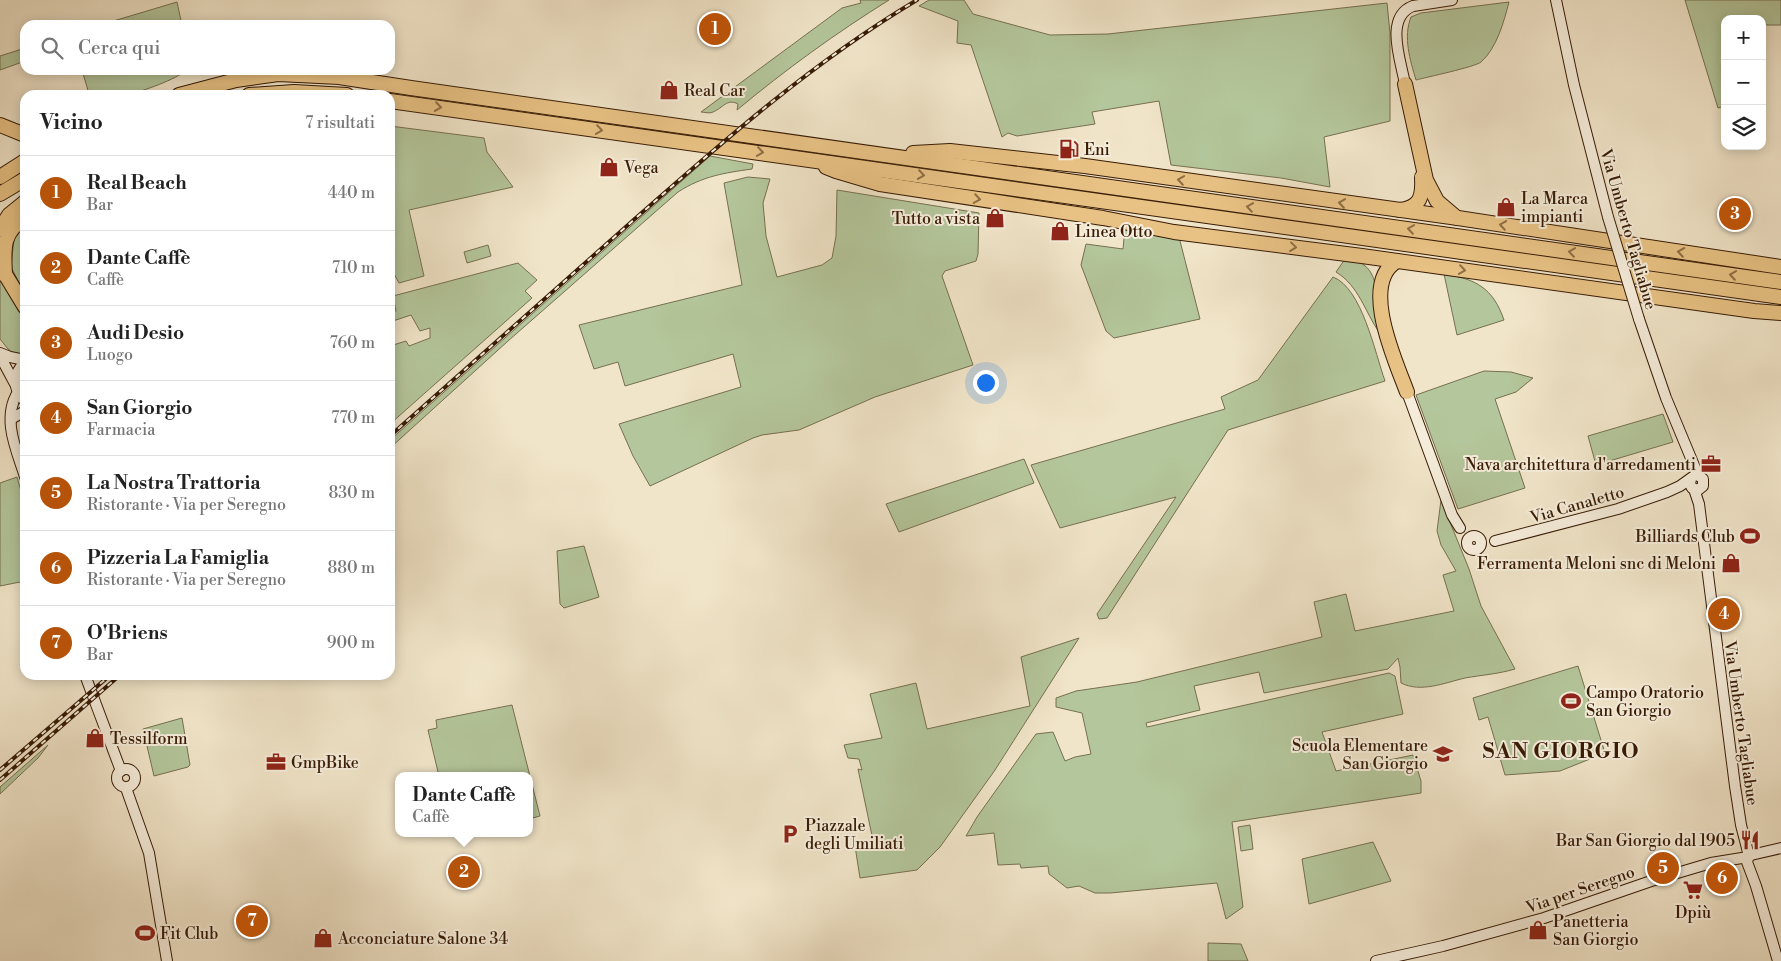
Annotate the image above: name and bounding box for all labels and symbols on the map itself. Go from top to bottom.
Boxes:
pin: 1 [699,10,731,48]
shop icon: Real Car [658,79,680,101]
place label: Real Car [684,81,745,101]
one-way arrow [435,101,443,112]
one-way arrow [595,124,604,134]
fuel station icon: Eni [1058,138,1080,160]
place label: Eni [1084,140,1110,160]
one-way arrow [757,146,765,157]
street label: Via Umberto Tagliabue [1595,146,1661,312]
shop icon: Vega [598,156,620,178]
place label: Vega [623,158,659,178]
one-way arrow [917,169,925,180]
one-way arrow [1177,175,1185,186]
place label: La Marca impianti [1521,189,1589,227]
one-way arrow [973,193,981,204]
pin: 3 [1719,195,1751,233]
shop icon: La Marca impianti [1495,196,1517,218]
one-way arrow [1338,198,1346,208]
one-way arrow [1246,202,1254,212]
shop icon: Tutto a vista [984,207,1006,229]
place label: Tutto a vista [892,209,981,229]
shop icon: Linea Otto [1049,220,1071,242]
one-way arrow [1499,220,1507,231]
place label: Linea Otto [1075,222,1153,242]
one-way arrow [1407,225,1415,235]
one-way arrow [1290,241,1298,252]
one-way arrow [1568,247,1576,258]
one-way arrow [1677,247,1685,258]
one-way arrow [1459,264,1467,275]
one-way arrow [1728,270,1736,281]
your location [973,370,999,396]
office icon: Nava architettura d'arredamenti [1700,453,1722,475]
place label: Nava architettura d'arredamenti [1465,455,1696,475]
street label: Via Canaletto [1527,482,1627,528]
sports icon: Billiards Club [1739,525,1761,547]
place label: Billiards Club [1634,527,1735,547]
shop icon: Ferramenta Meloni snc di Meloni [1720,552,1742,574]
place label: Ferramenta Meloni snc di Meloni [1477,554,1716,574]
pin: 4 [1708,595,1740,633]
street label: Via Umberto Tagliabue [1719,639,1762,807]
place label: Campo Oratorio San Giorgio [1586,683,1704,721]
sports icon: Campo Oratorio San Giorgio [1560,690,1582,712]
shop icon: Tessilform [84,727,106,749]
place label: Tessilform [110,729,188,749]
place label: Scuola Elementare San Giorgio [1292,736,1428,774]
district label: SAN GIORGIO [1482,739,1640,765]
school or university icon: Scuola Elementare San Giorgio [1432,743,1454,765]
office icon: GmpBike [265,751,287,773]
place label: GmpBike [291,753,359,773]
place label: Piazzale degli Umiliati [805,816,904,854]
parking icon: Piazzale degli Umiliati [779,823,801,845]
restaurant icon: Bar San Giorgio dal 1905 [1739,829,1761,851]
place label: Bar San Giorgio dal 1905 [1555,831,1735,851]
pin: 5 [1647,849,1679,887]
pin: 2 [448,853,480,891]
pin: 6 [1706,859,1738,897]
street label: Via per Seregno [1522,862,1637,918]
supermarket icon: Dpiù [1682,879,1704,901]
pin: 7 [236,902,268,940]
place label: Dpiù [1675,903,1711,923]
place label: Panetteria San Giorgio [1553,912,1639,950]
shop icon: Panetteria San Giorgio [1527,919,1549,941]
sports icon: Fit Club [134,922,156,944]
place label: Fit Club [160,924,218,944]
shop icon: Acconciature Salone 34 [312,927,334,949]
place label: Acconciature Salone 34 [337,929,509,949]

